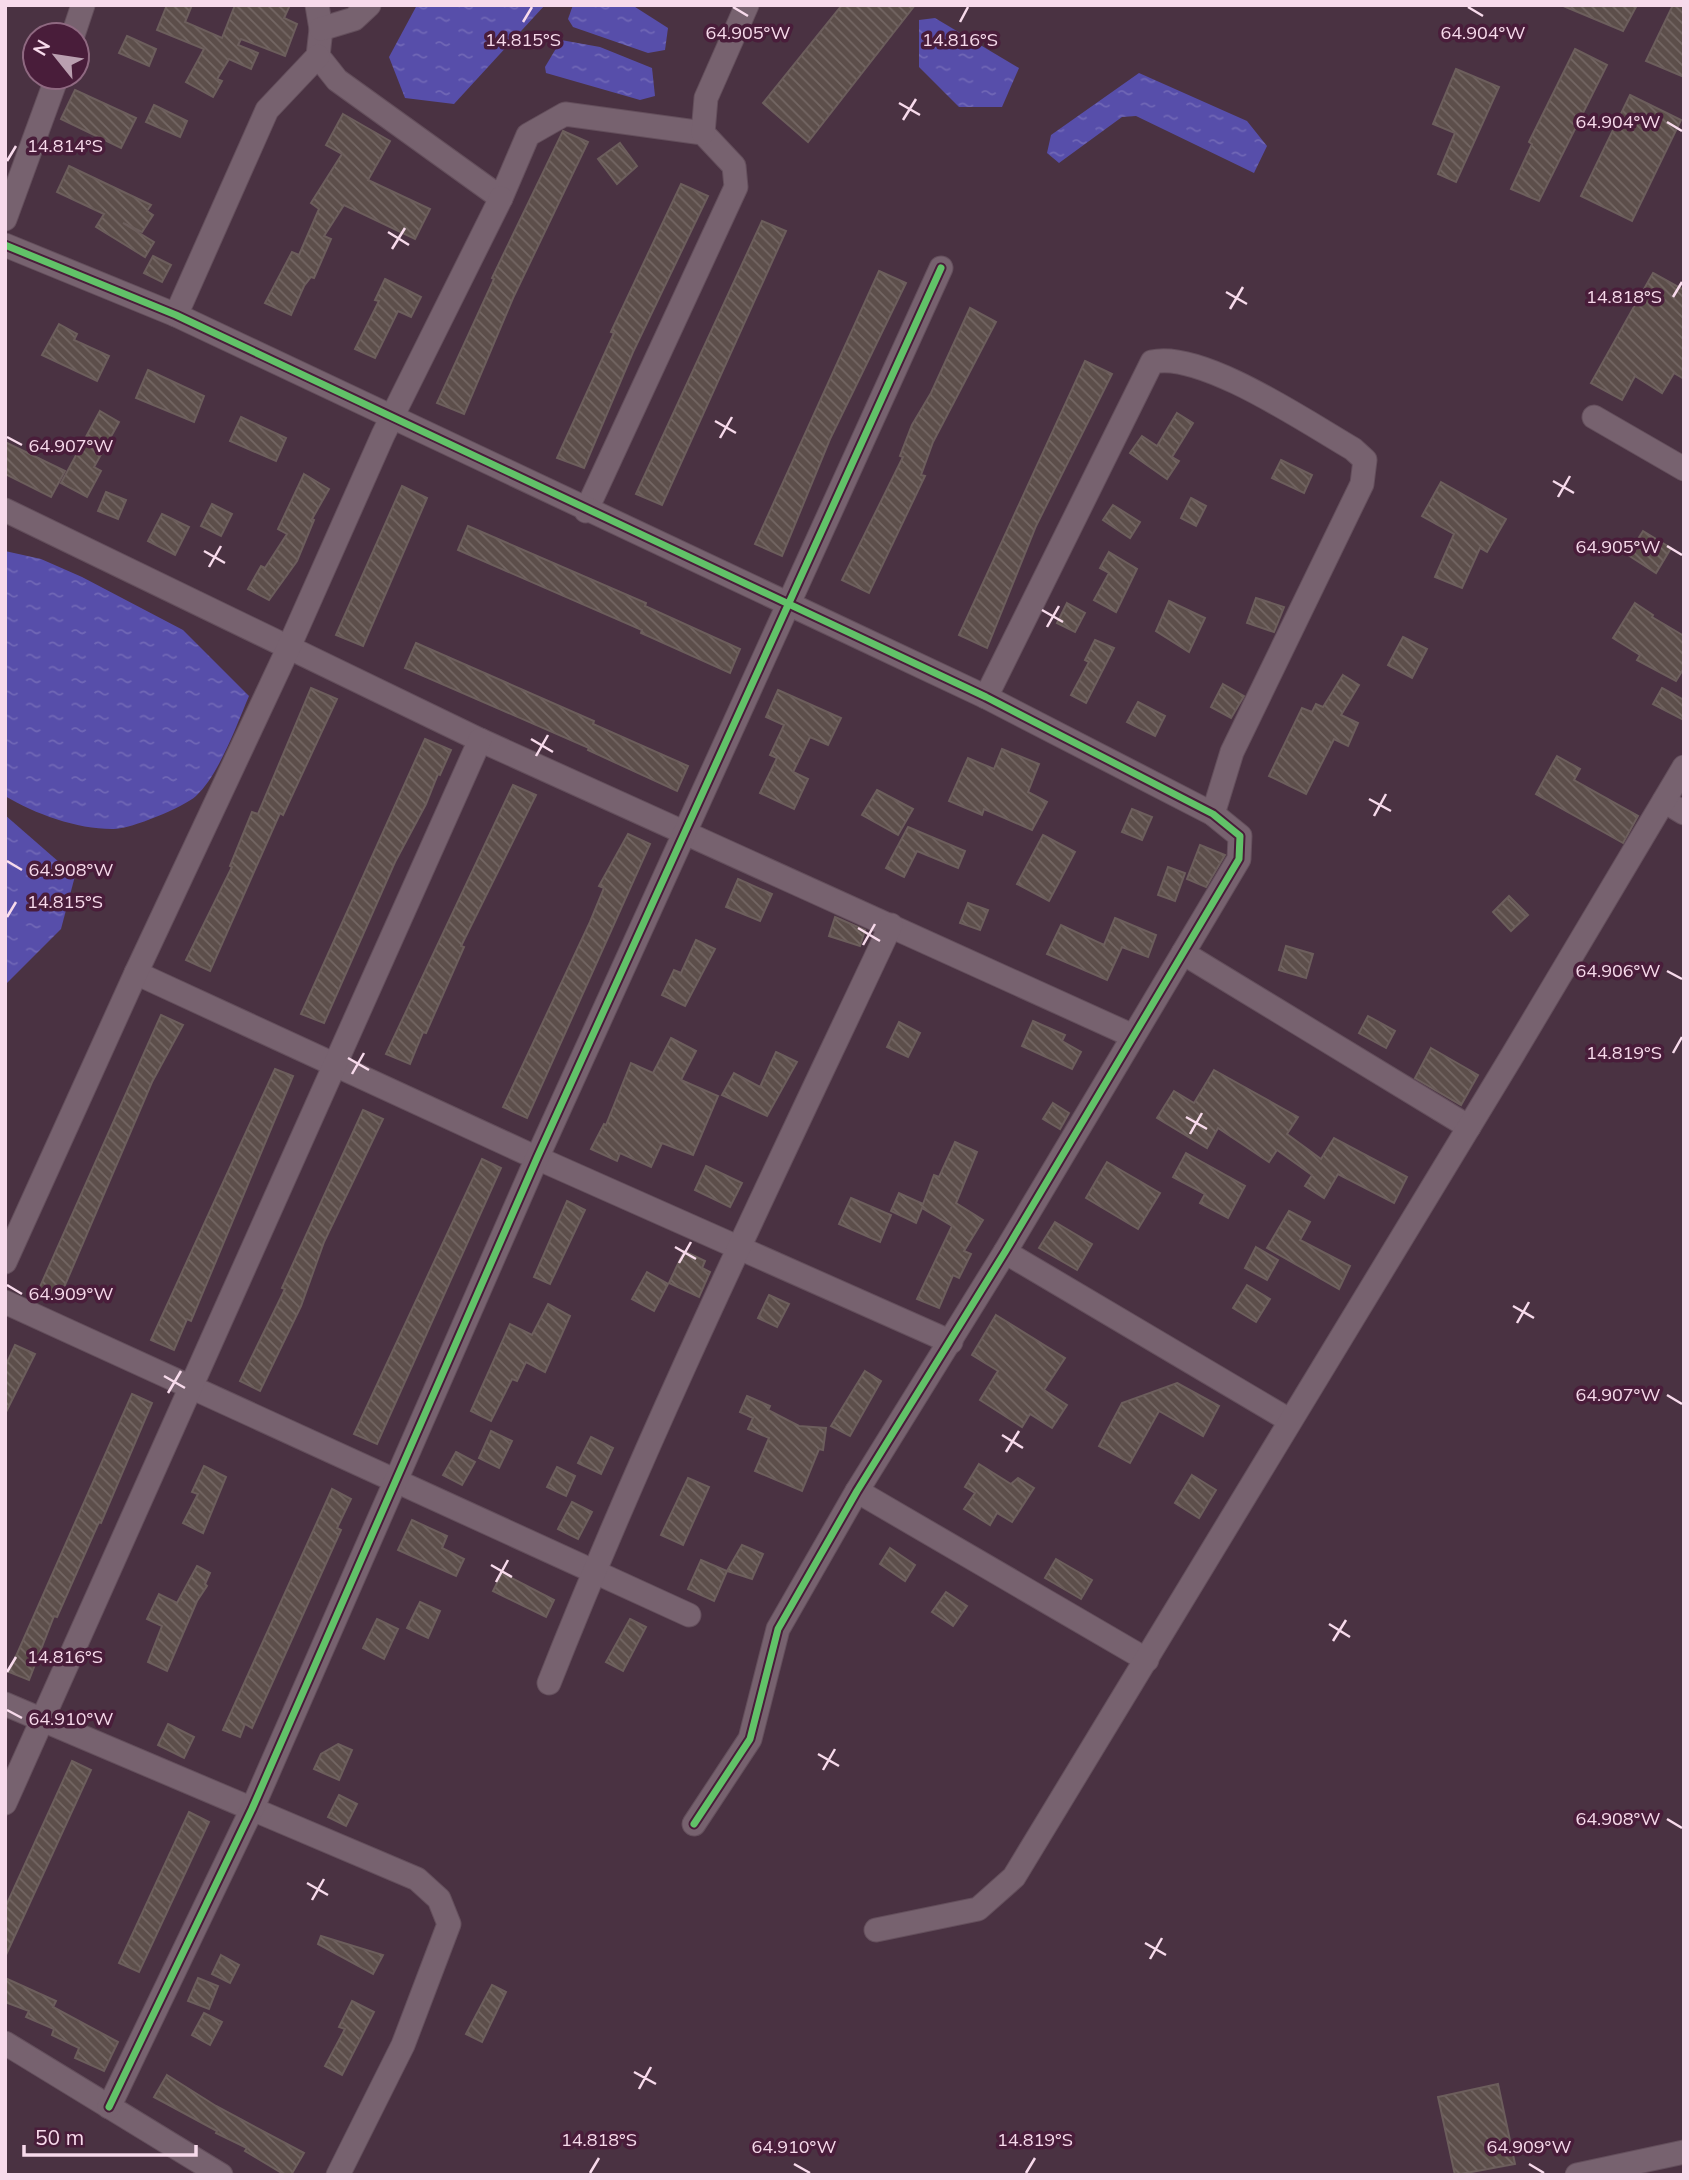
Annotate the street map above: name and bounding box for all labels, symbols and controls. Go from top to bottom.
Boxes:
north arrow [21,21,91,91]
text: 64.905°W [705,21,791,44]
text: 64.904°W [1440,21,1526,44]
text: 14.815°S [485,28,561,51]
text: 14.816°S [922,28,998,51]
text: N [27,35,55,60]
text: 64.904°W [1575,110,1661,133]
text: 14.814°S [27,134,103,157]
text: 14.818°S [1586,285,1662,308]
text: 64.907°W [28,434,114,457]
text: 64.905°W [1575,535,1661,558]
text: 64.908°W [28,858,114,881]
text: 14.815°S [27,890,103,913]
text: 64.906°W [1575,959,1661,982]
text: 14.819°S [1586,1041,1662,1064]
text: 64.909°W [28,1282,114,1305]
text: 64.907°W [1575,1383,1661,1406]
text: 14.816°S [27,1645,103,1668]
text: 64.910°W [28,1707,114,1730]
text: 64.908°W [1575,1807,1661,1830]
scale bar [24,2114,196,2158]
text: 50 m [35,2124,84,2150]
text: 14.818°S [561,2128,637,2151]
text: 14.819°S [997,2128,1073,2151]
text: 64.910°W [751,2135,837,2158]
text: 64.909°W [1486,2135,1572,2158]

